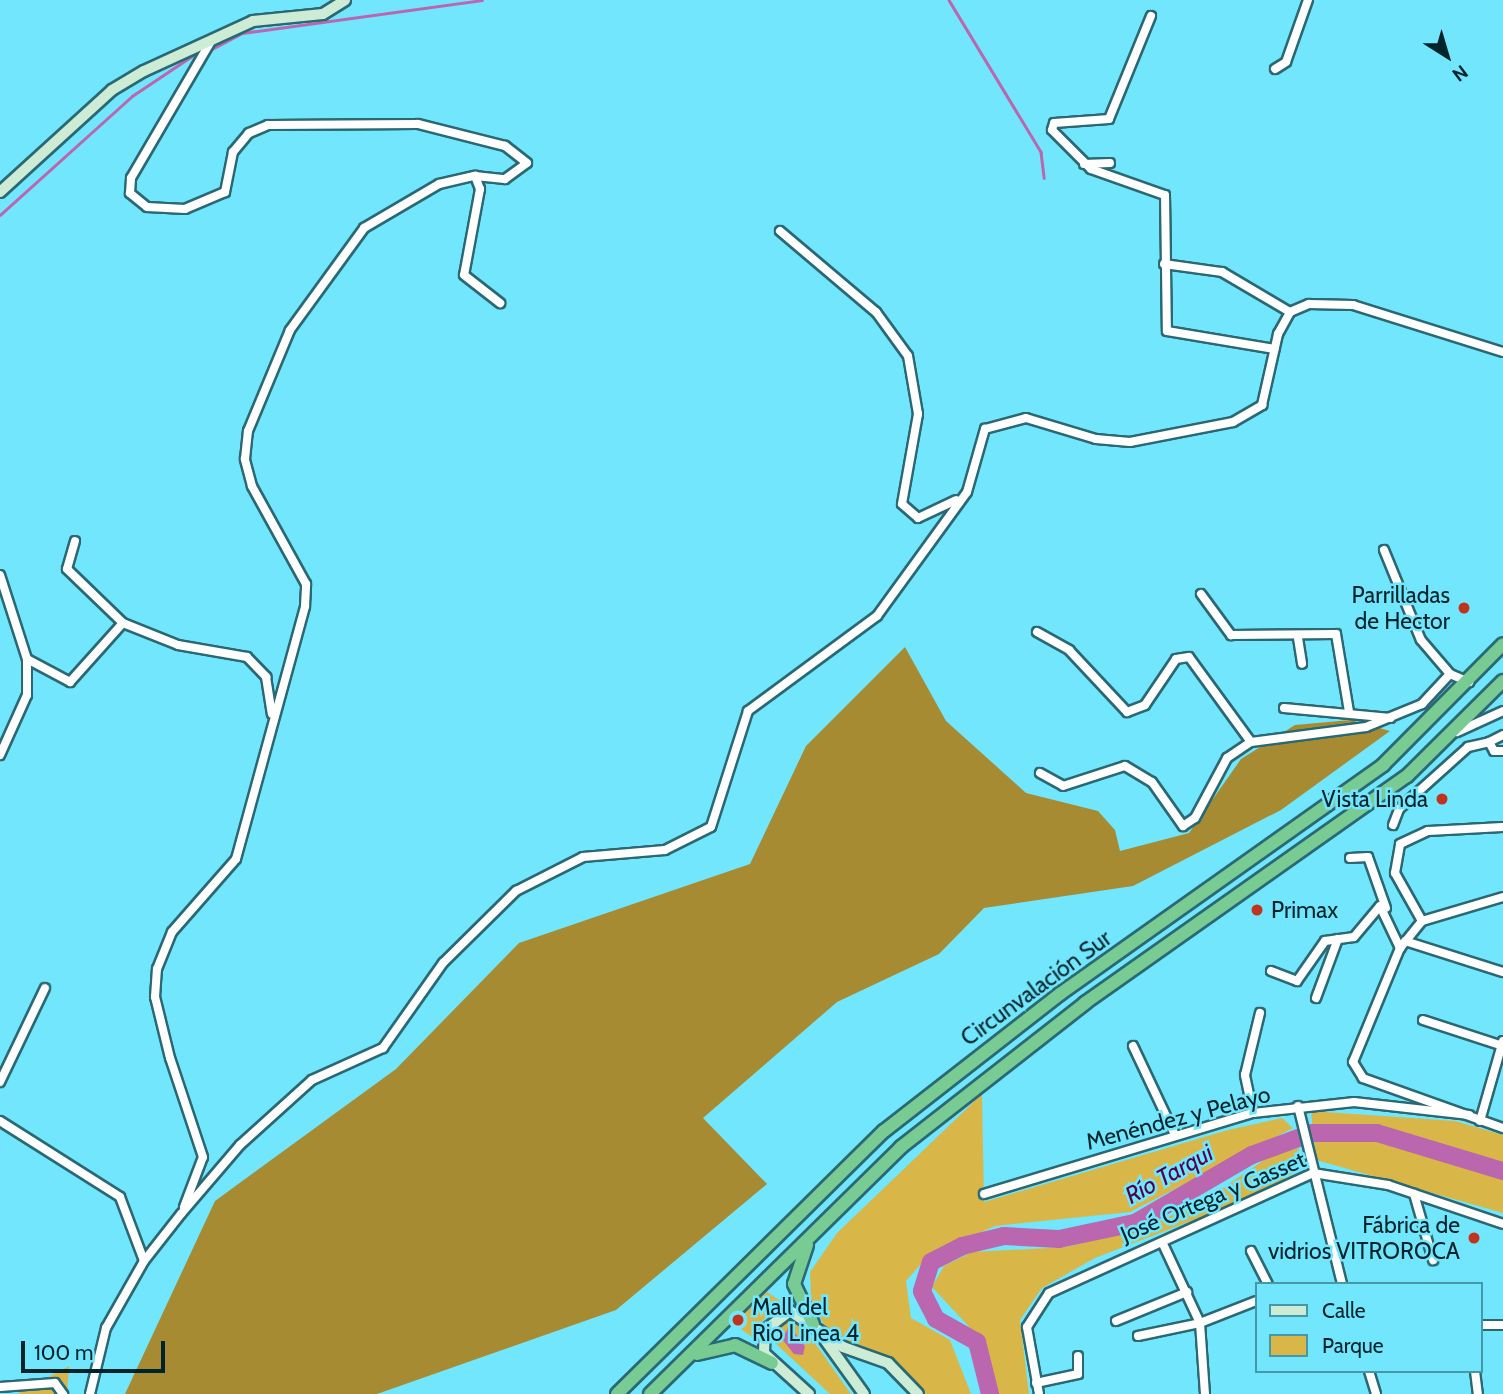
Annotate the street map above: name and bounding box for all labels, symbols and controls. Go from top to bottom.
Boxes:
north arrow [1412,21,1482,91]
text: N [1448,60,1472,86]
place label: Parrilladas de Hector [1351,581,1450,635]
marker: Parrilladas de Hector [1456,600,1472,616]
place label: Vista Linda [1322,785,1428,813]
marker: Vista Linda [1434,791,1450,807]
place label: Primax [1271,896,1338,924]
marker: Primax [1249,902,1265,918]
street label: Circunvalación Sur [955,924,1117,1052]
street label: Menéndez y Pelayo [1083,1080,1273,1156]
water label: Río Tarqui [1120,1138,1218,1210]
street label: José Ortega y Gasset [1116,1146,1310,1248]
place label: Fábrica de vidrios VITROROCA [1268,1211,1460,1265]
marker: Fábrica de vidrios VITROROCA [1466,1230,1482,1246]
legend [1254,1282,1482,1373]
place label: Mall del Rio Linea 4 [752,1293,859,1347]
text: Calle [1322,1298,1366,1323]
marker: Mall del Rio Linea 4 [730,1312,746,1328]
scale bar [24,1328,168,1372]
text: Parque [1322,1333,1384,1358]
text: 100 m [34,1340,93,1365]

